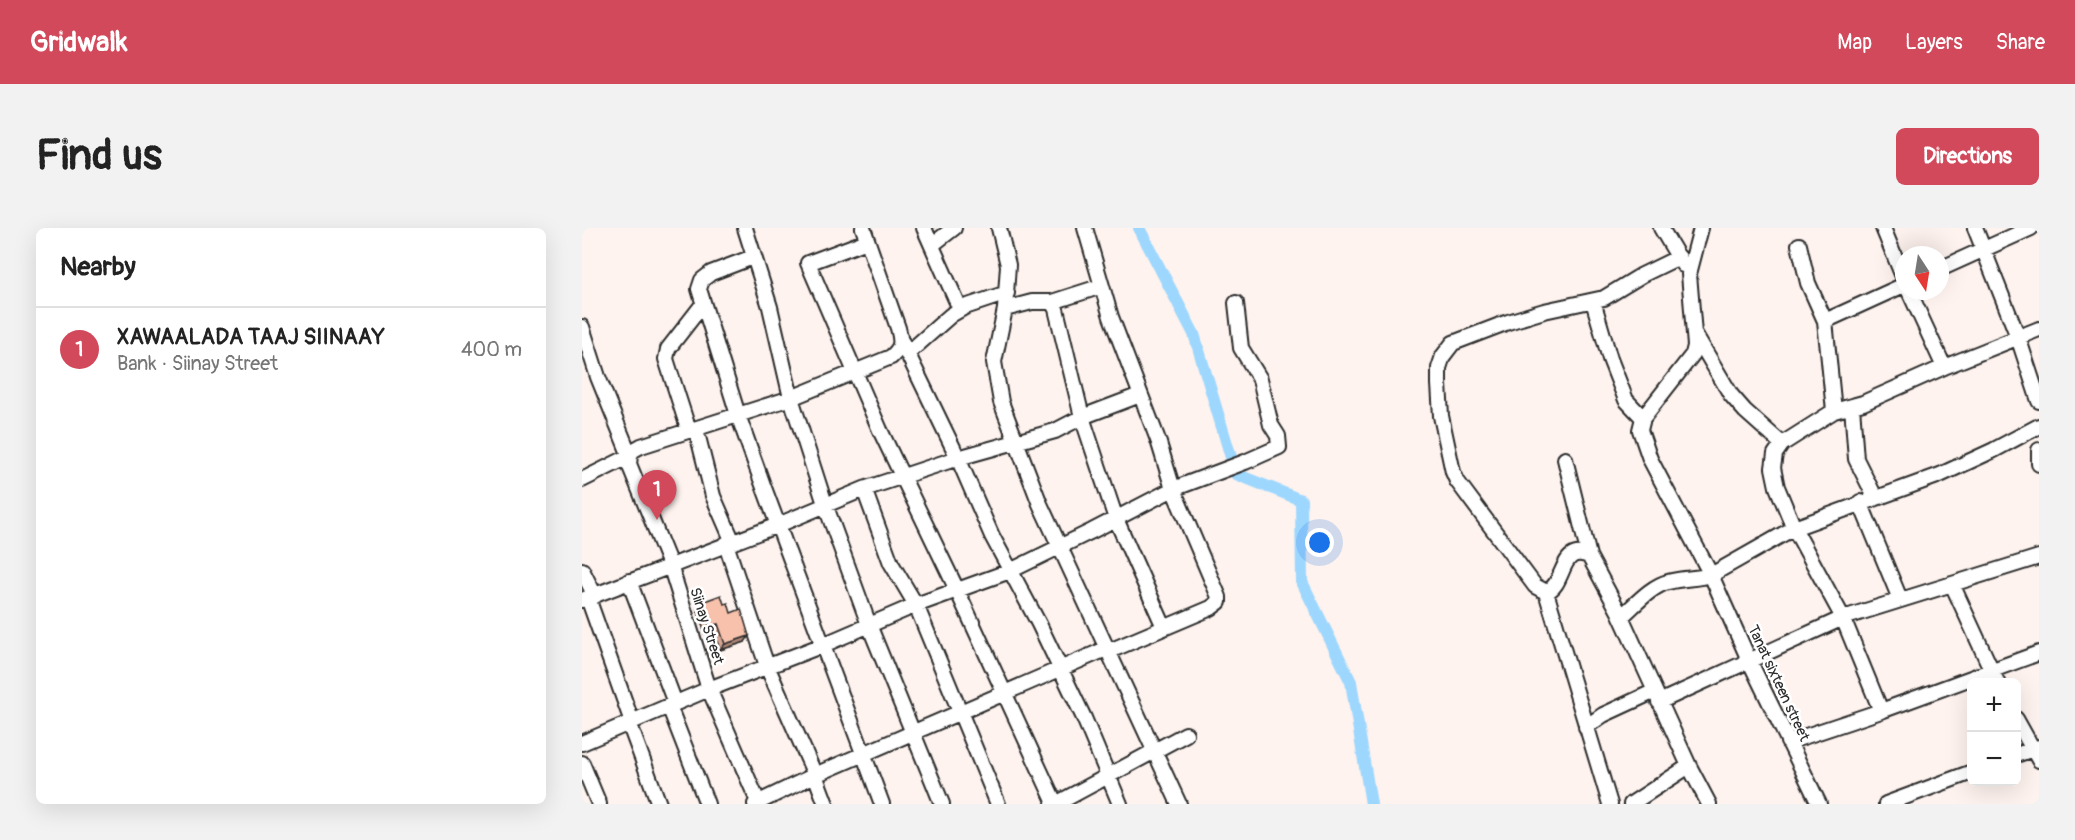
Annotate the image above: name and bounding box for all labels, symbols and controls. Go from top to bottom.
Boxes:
text: Gridwalk [30,25,128,60]
text: Map [1837,29,1872,56]
text: Layers [1905,29,1963,56]
text: Share [1996,29,2045,56]
button: Directions [1896,128,2039,185]
text: Find us [36,130,162,182]
north arrow [1895,246,1949,300]
text: Nearby [60,251,136,283]
text: XAWAALADA TAAJ SIINAAY [117,323,385,351]
text: 1 [76,337,83,362]
text: 400 m [461,337,522,362]
text: Bank · Siinay Street [117,351,278,376]
pin: 1 [638,470,676,520]
your location [1305,528,1334,557]
street label: Siinay Street [685,585,728,668]
street label: Tanat sixteen street [1743,622,1814,745]
map controls [1967,678,2021,786]
button: + [1967,678,2021,732]
button: − [1967,732,2021,786]

